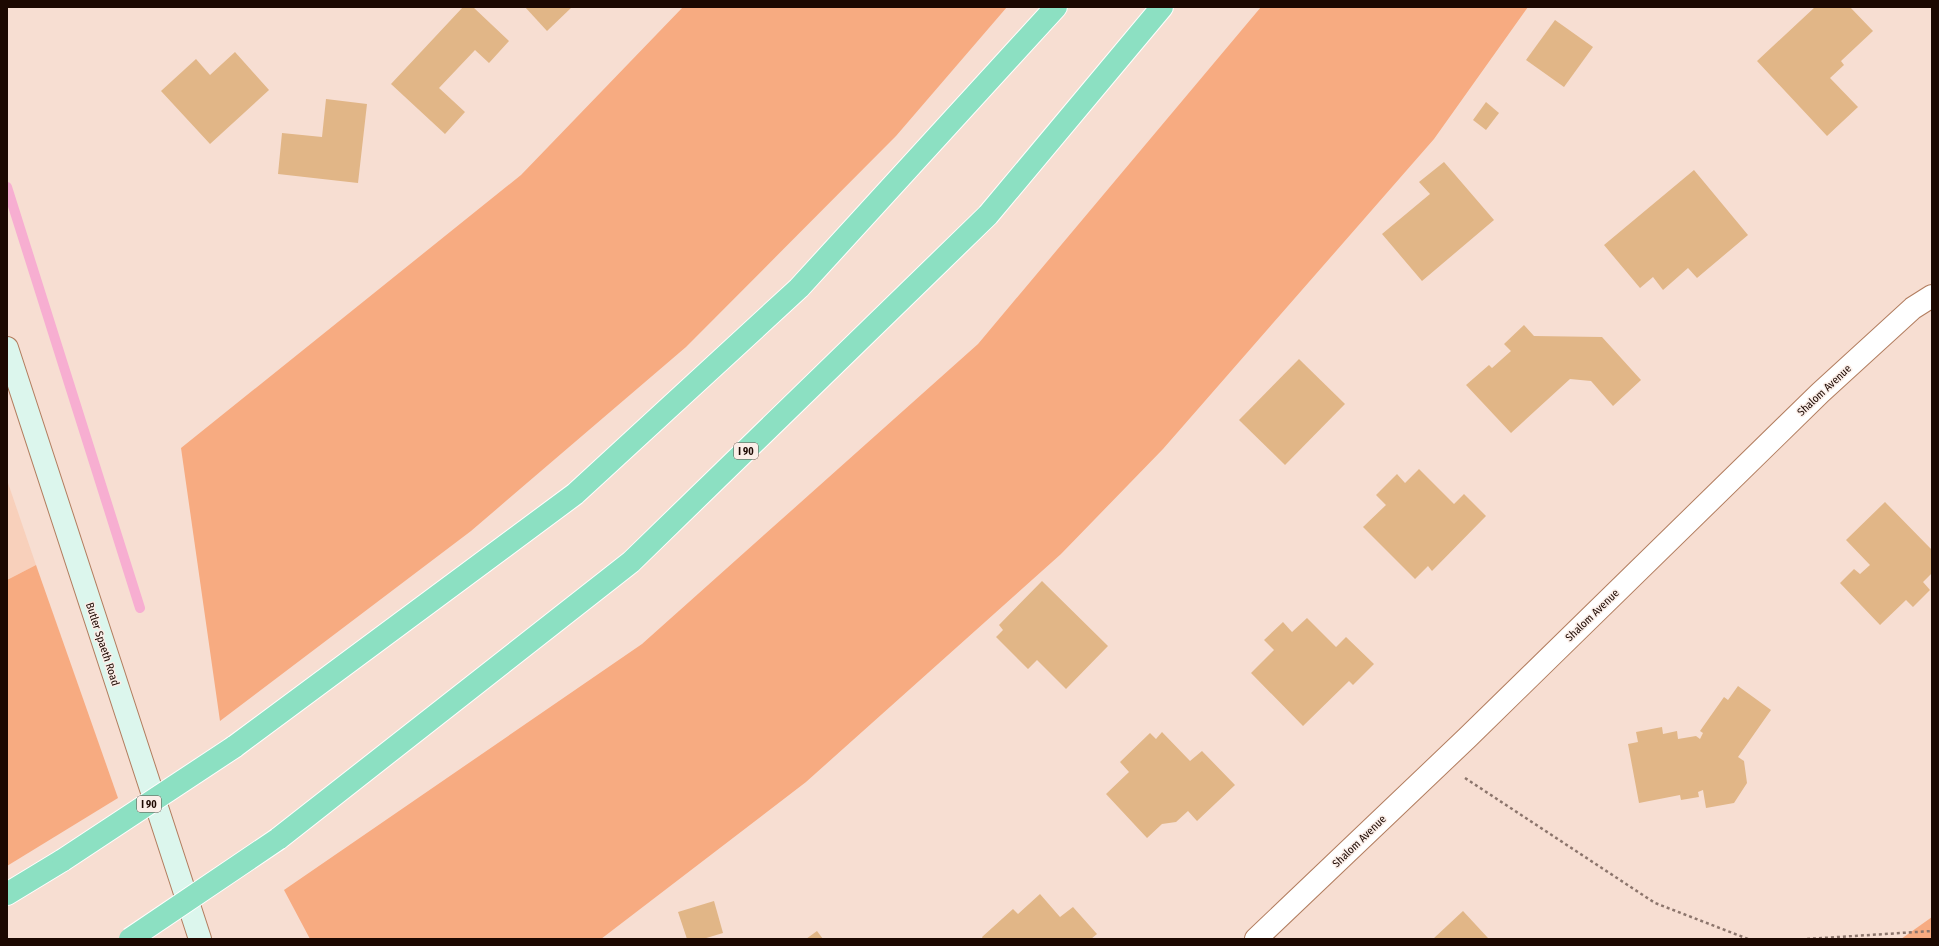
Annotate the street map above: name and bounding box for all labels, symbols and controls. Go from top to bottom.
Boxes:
street label: Shalom Avenue [1795,362,1854,419]
road number: I 90 [734,443,758,459]
street label: Shalom Avenue [1563,587,1622,644]
street label: Butler Spaeth Road [83,601,122,687]
road number: I 90 [137,796,161,812]
street label: Shalom Avenue [1330,813,1389,870]

